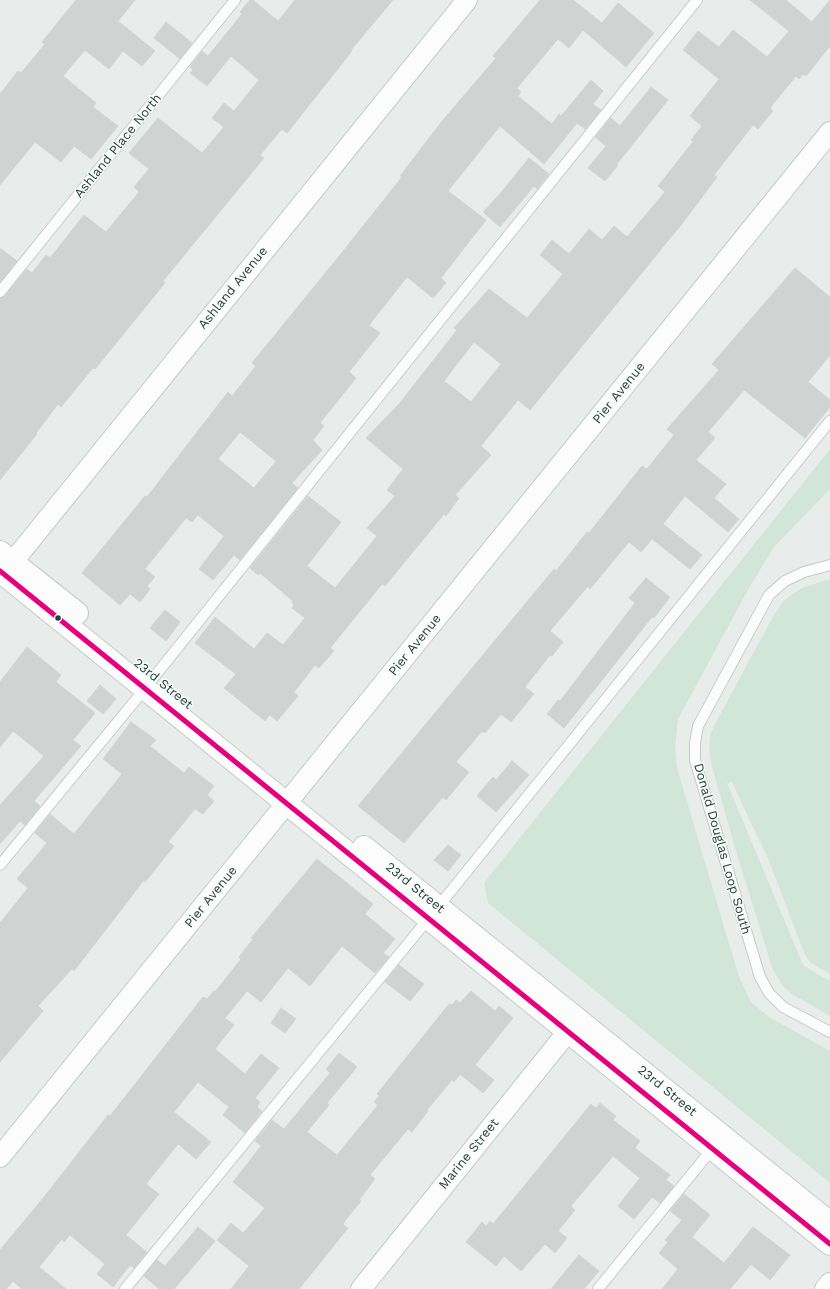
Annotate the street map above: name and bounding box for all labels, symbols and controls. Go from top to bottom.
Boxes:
street label: Ashland Place North [71,91,165,201]
street label: Ashland Avenue [195,244,271,332]
street label: Pier Avenue [589,359,649,427]
street label: Pier Avenue [385,611,445,679]
unlabelled marker [53,613,63,623]
street label: 23rd Street [130,655,196,713]
street label: Donald Douglas Loop South [690,762,754,936]
street label: 23rd Street [382,859,448,917]
street label: Pier Avenue [181,863,241,931]
street label: 23rd Street [634,1062,700,1120]
street label: Marine Street [436,1116,502,1192]

